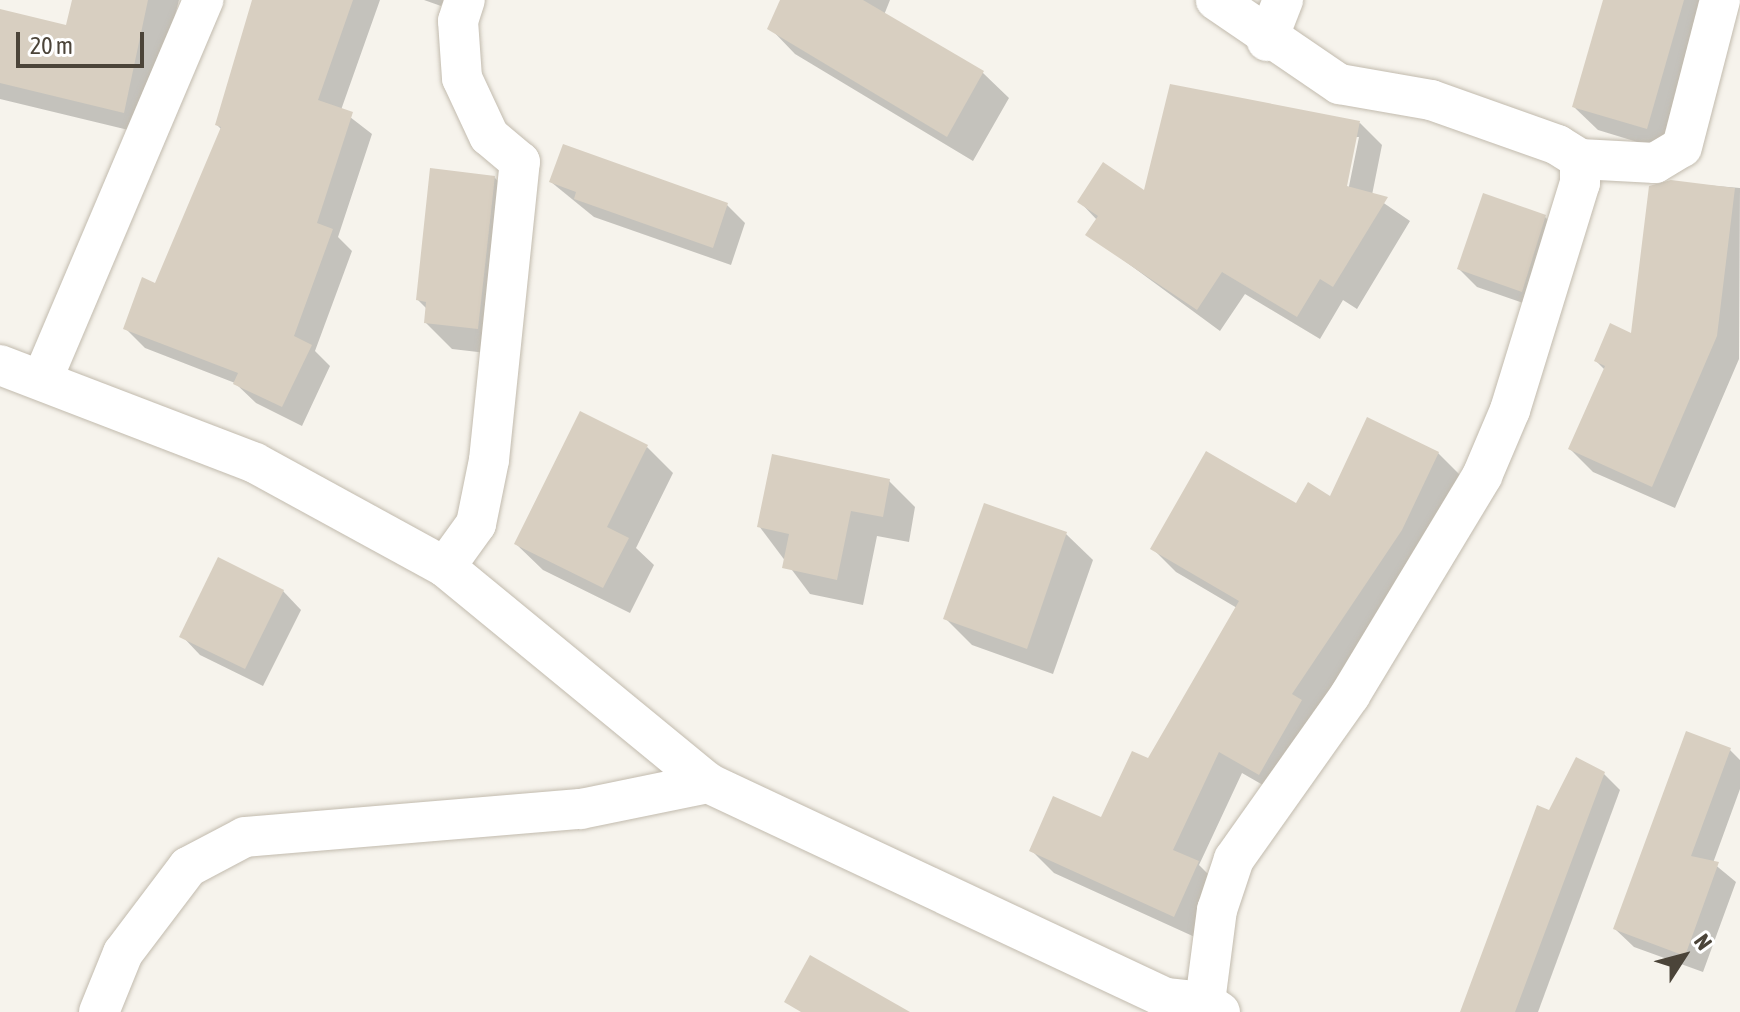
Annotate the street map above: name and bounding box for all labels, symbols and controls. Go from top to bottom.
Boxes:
scale bar [20,16,148,66]
text: 20 m [30,32,73,59]
north arrow [1644,916,1724,996]
text: N [1689,929,1718,955]

